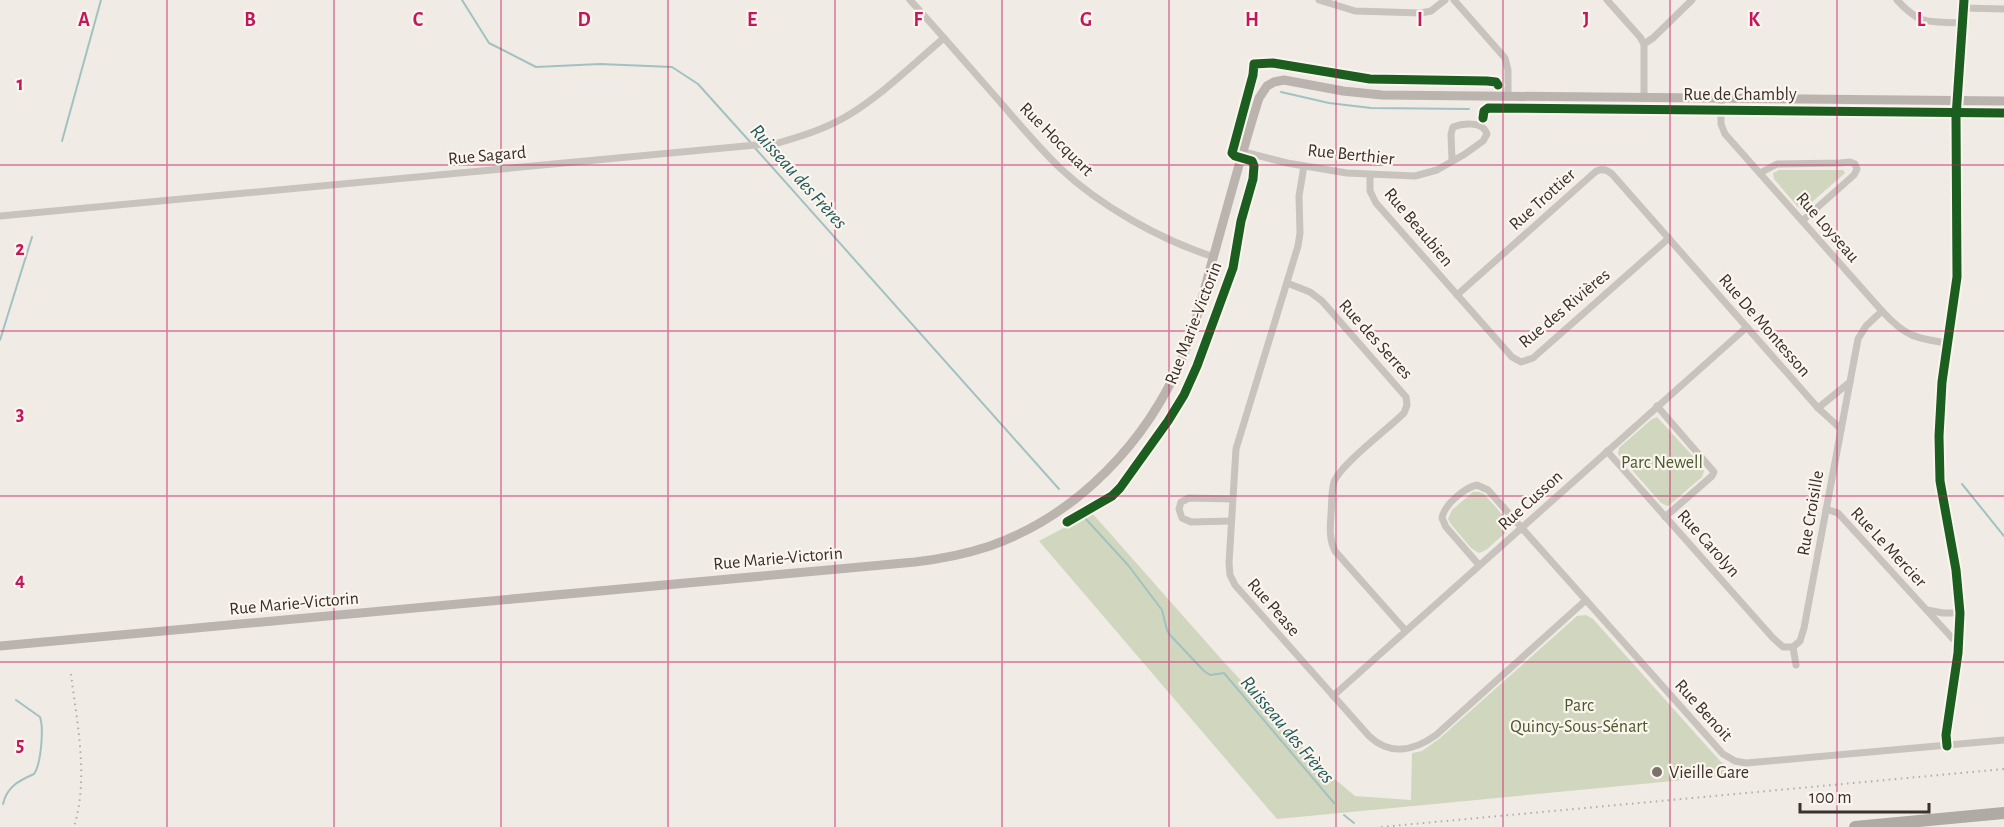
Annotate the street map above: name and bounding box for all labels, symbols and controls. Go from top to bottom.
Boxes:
text: A [78,10,90,30]
text: B [244,10,256,30]
text: C [413,10,424,30]
text: D [577,10,591,30]
text: E [747,10,757,30]
text: F [913,10,923,30]
text: G [1080,10,1092,30]
text: H [1245,10,1259,30]
text: I [1417,10,1423,30]
text: J [1583,10,1589,30]
text: K [1748,10,1760,30]
text: L [1917,10,1926,30]
text: 1 [16,74,24,94]
street label: Rue de Chambly [1683,86,1797,104]
street label: Rue Hocquart [1016,99,1097,180]
water label: Ruisseau des Frères [746,120,851,233]
street label: Rue Berthier [1307,141,1395,169]
street label: Rue Sagard [447,144,527,168]
street label: Rue Trottier [1506,165,1579,234]
street label: Rue Beaubien [1380,185,1456,270]
street label: Rue Loyseau [1792,189,1862,266]
text: 2 [15,239,25,259]
street label: Rue Marie-Victorin [1162,260,1226,387]
street label: Rue des Rivières [1516,266,1614,352]
street label: Rue De Montesson [1715,271,1814,381]
street label: Rue des Serres [1335,296,1416,383]
text: 3 [16,404,24,424]
park label: Parc Newell [1621,454,1703,472]
street label: Rue Cusson [1495,467,1566,534]
street label: Rue Croisille [1795,469,1827,557]
street label: Rue Le Mercier [1847,504,1930,591]
street label: Rue Carolyn [1674,507,1743,581]
street label: Rue Marie-Victorin [713,544,844,574]
text: 4 [15,570,25,590]
street label: Rue Pease [1243,575,1303,640]
street label: Rue Marie-Victorin [229,589,360,619]
water label: Ruisseau des Frères [1237,672,1338,788]
street label: Rue Benoit [1671,676,1736,745]
park label: Parc Quincy-Sous-Sénart [1510,697,1648,736]
text: 5 [16,735,24,755]
place label: Vieille Gare [1669,764,1749,782]
marker: Vieille Gare [1650,765,1664,779]
scale bar [1800,776,1929,814]
text: 100 m [1809,789,1852,807]

